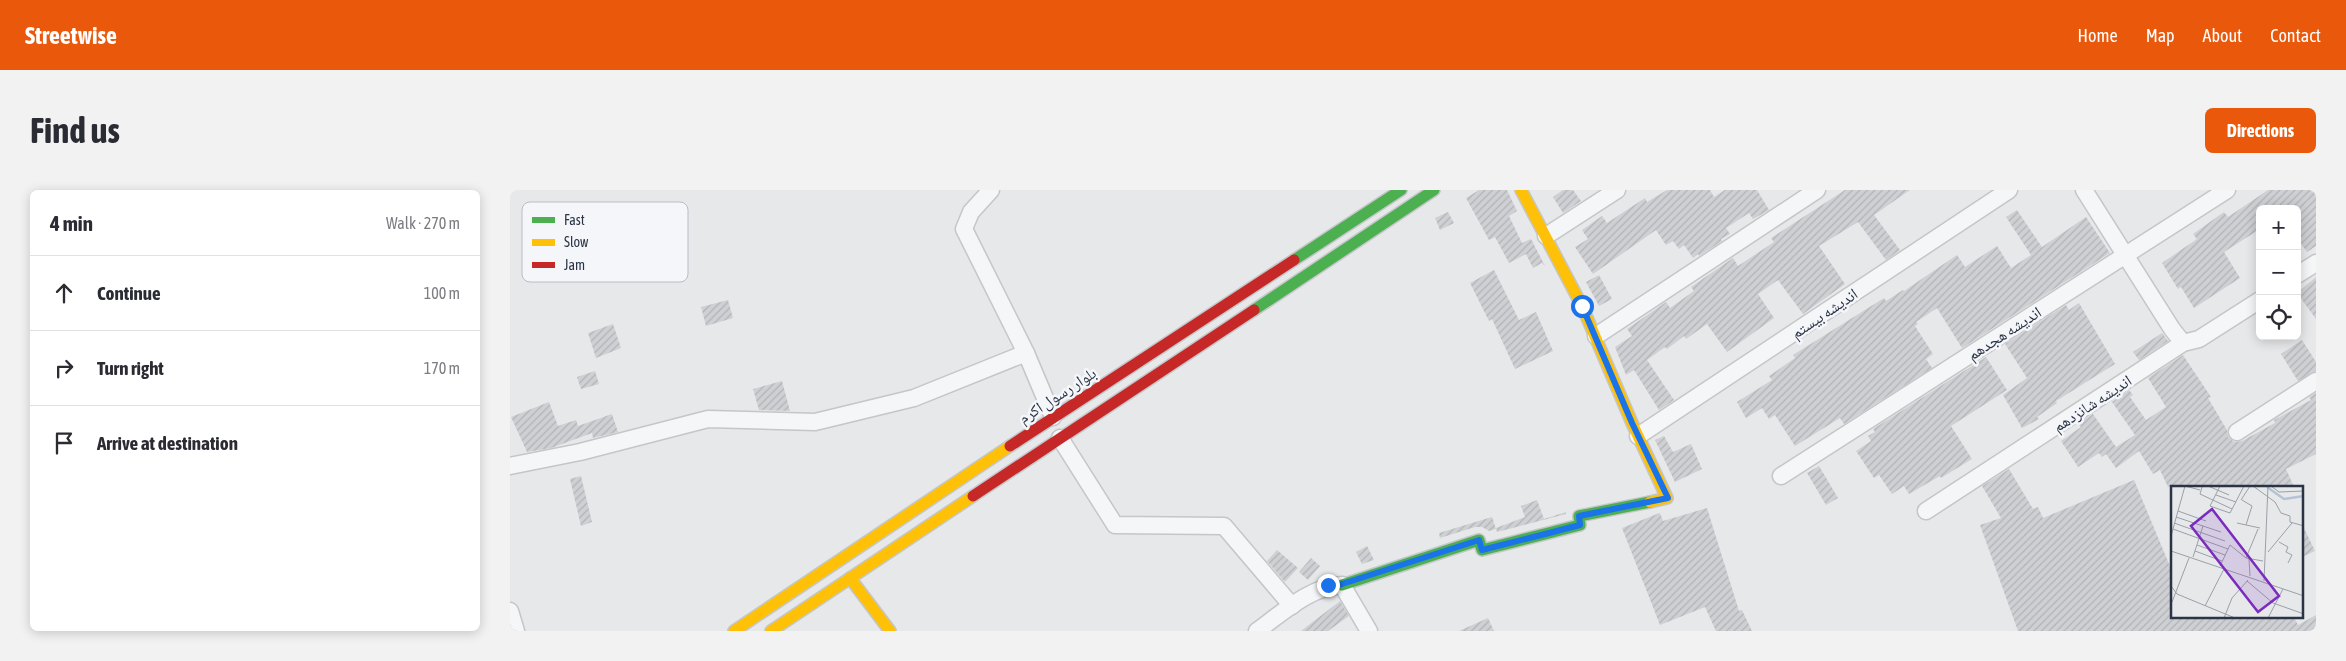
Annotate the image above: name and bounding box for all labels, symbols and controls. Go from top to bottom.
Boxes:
text: Streetwise [25,22,117,49]
text: Home [2078,25,2118,46]
text: Map [2146,25,2175,46]
text: About [2203,25,2242,46]
text: Contact [2270,25,2321,46]
button: Directions [2205,108,2316,153]
text: Find us [30,110,120,150]
legend [522,202,688,282]
map controls [2256,205,2301,340]
button: + [2256,205,2301,250]
text: 4 min [50,211,93,235]
text: Fast [564,212,585,228]
text: Walk · 270 m [386,214,460,232]
text: Slow [564,234,589,250]
button: − [2256,250,2301,295]
text: Jam [564,257,585,273]
icon: ahead [50,279,78,307]
text: Continue [97,282,161,304]
text: 100 m [424,284,460,302]
street label: اندیشه بیستم [1787,284,1862,343]
route start [1571,295,1594,318]
button: locate [2256,295,2301,340]
street label: اندیشه هجدهم [1964,303,2045,365]
icon: right [50,354,78,382]
text: Turn right [97,357,164,379]
text: 170 m [424,359,460,377]
street label: بلوار رسول اکرم [1015,363,1100,428]
street label: اندیشه شانزدهم [2049,371,2136,437]
icon: arrive [50,429,78,457]
text: Arrive at destination [97,432,238,454]
inset map [2171,486,2304,618]
route end [1317,574,1340,597]

